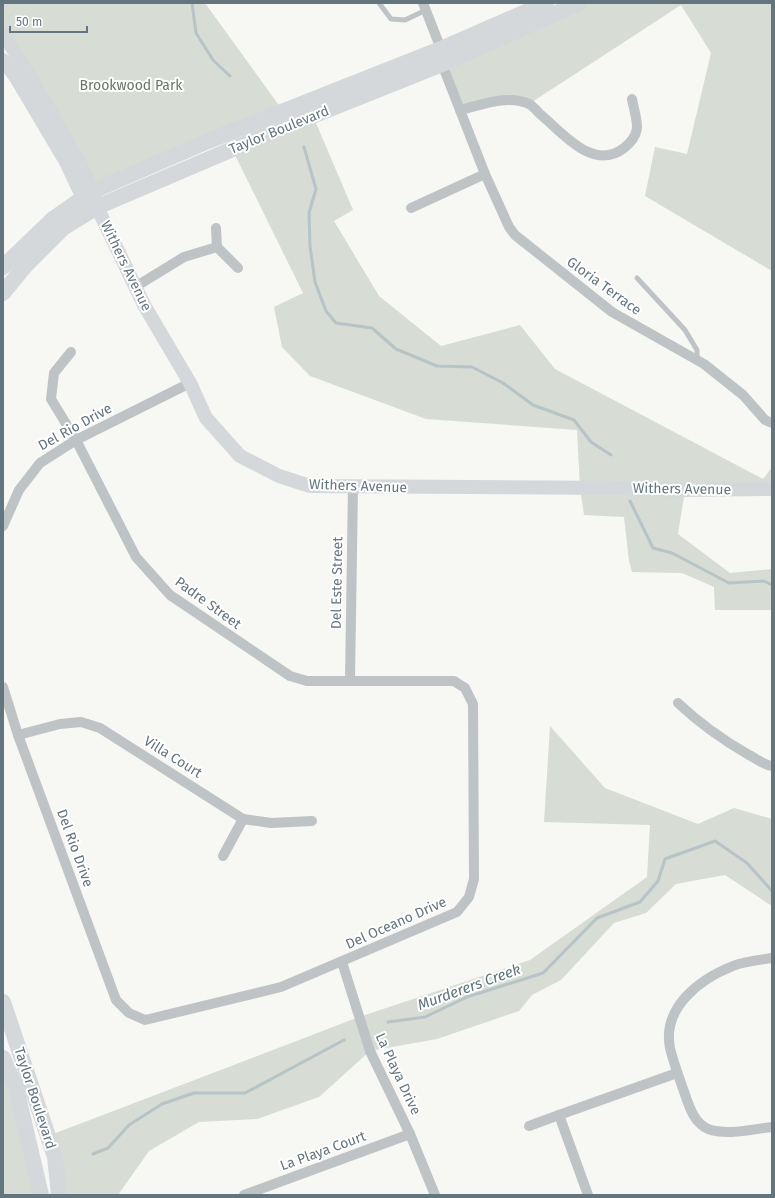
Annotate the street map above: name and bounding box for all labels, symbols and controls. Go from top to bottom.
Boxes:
scale bar [10,8,87,34]
text: 50 m [16,15,42,29]
park label: Brookwood Park [79,77,183,94]
street label: Taylor Boulevard [227,102,331,158]
street label: Withers Avenue [97,218,155,314]
street label: Gloria Terrace [563,253,645,319]
street label: Del Rio Drive [35,400,115,454]
street label: Withers Avenue [309,476,407,496]
street label: Withers Avenue [633,480,731,498]
street label: Del Este Street [328,536,346,629]
street label: Padre Street [172,573,245,633]
street label: Villa Court [141,732,206,782]
street label: Del Rio Drive [53,807,97,889]
street label: Del Oceano Drive [343,893,449,953]
water label: Murderers Creek [415,960,523,1014]
street label: La Playa Drive [372,1030,424,1118]
street label: Taylor Boulevard [11,1045,59,1151]
street label: La Playa Court [278,1127,369,1174]

